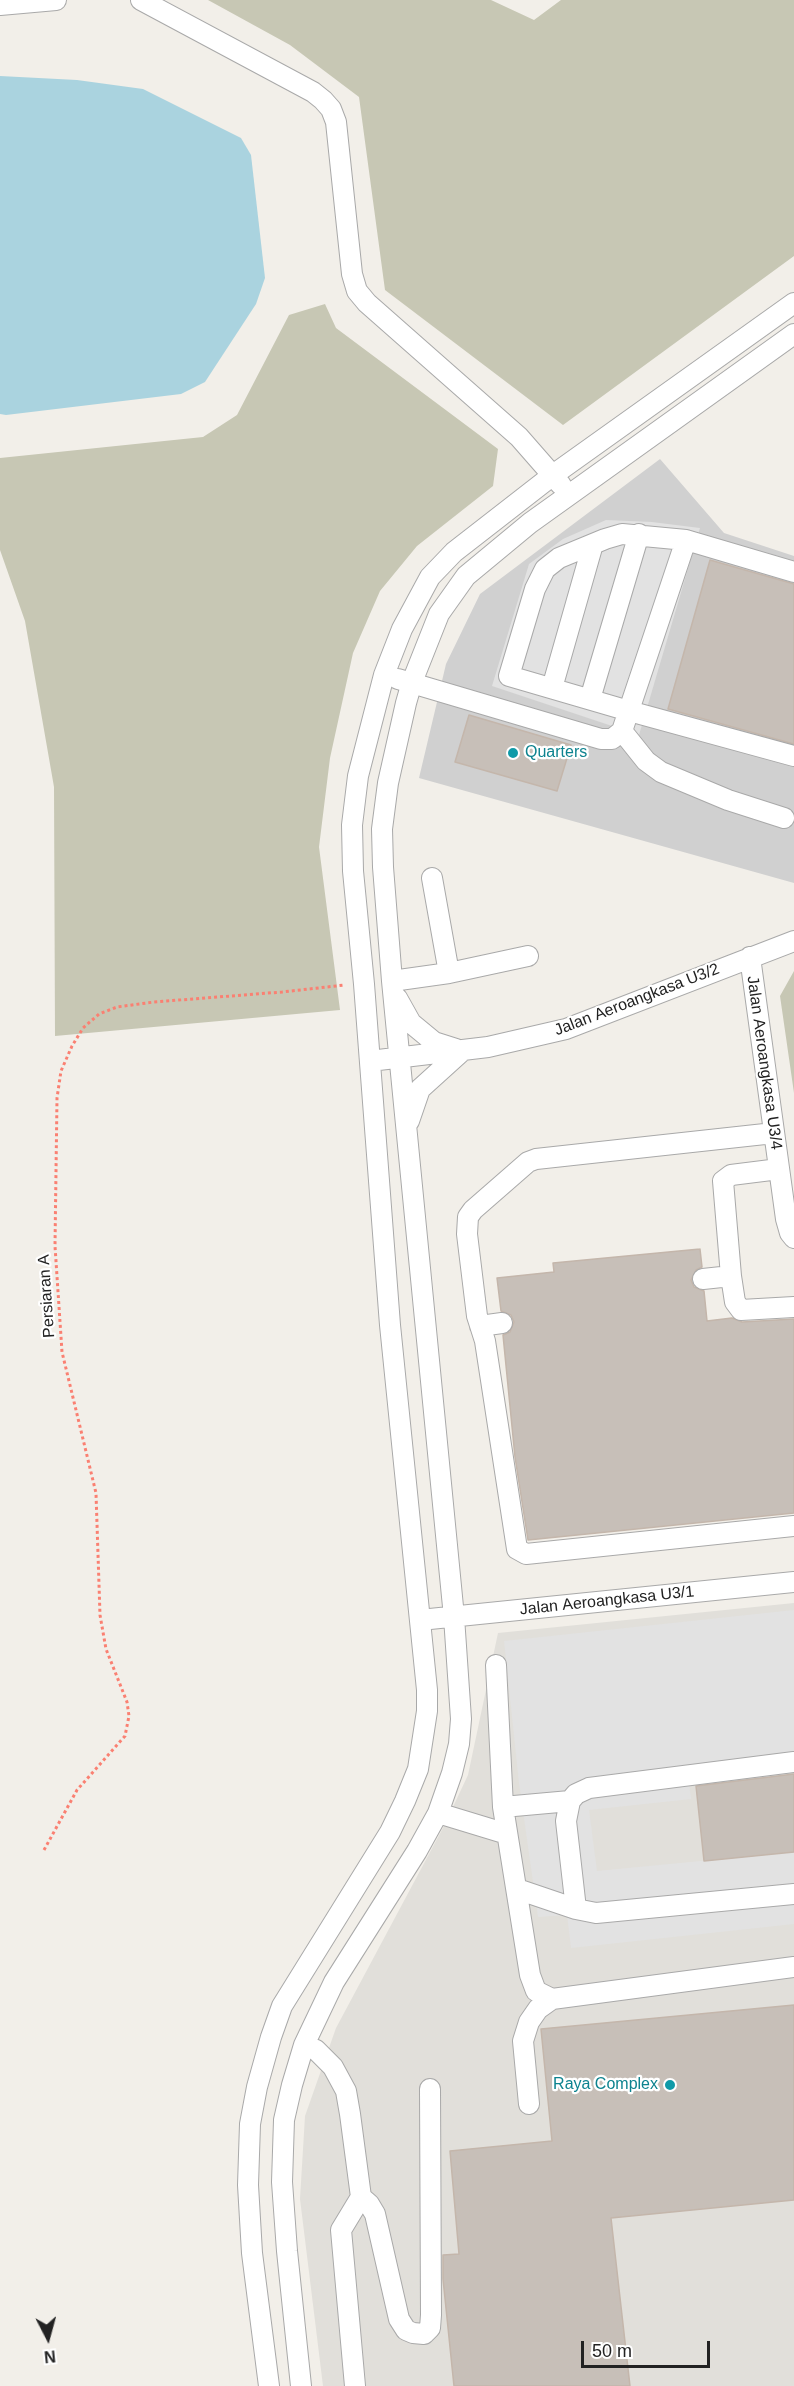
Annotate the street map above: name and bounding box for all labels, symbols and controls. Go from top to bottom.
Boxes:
place label: Quarters [525,743,587,763]
marker: Quarters [506,746,520,760]
street label: Jalan Aeroangkasa U3/2 [552,960,722,1040]
street label: Jalan Aeroangkasa U3/4 [742,975,786,1151]
street label: Persiaran A [35,1254,59,1338]
street label: Jalan Aeroangkasa U3/1 [519,1582,695,1620]
place label: Raya Complex [553,2075,658,2095]
marker: Raya Complex [663,2078,677,2092]
north arrow [18,2308,78,2368]
scale bar [584,2329,713,2367]
text: 50 m [592,2341,632,2361]
text: N [43,2347,57,2365]

